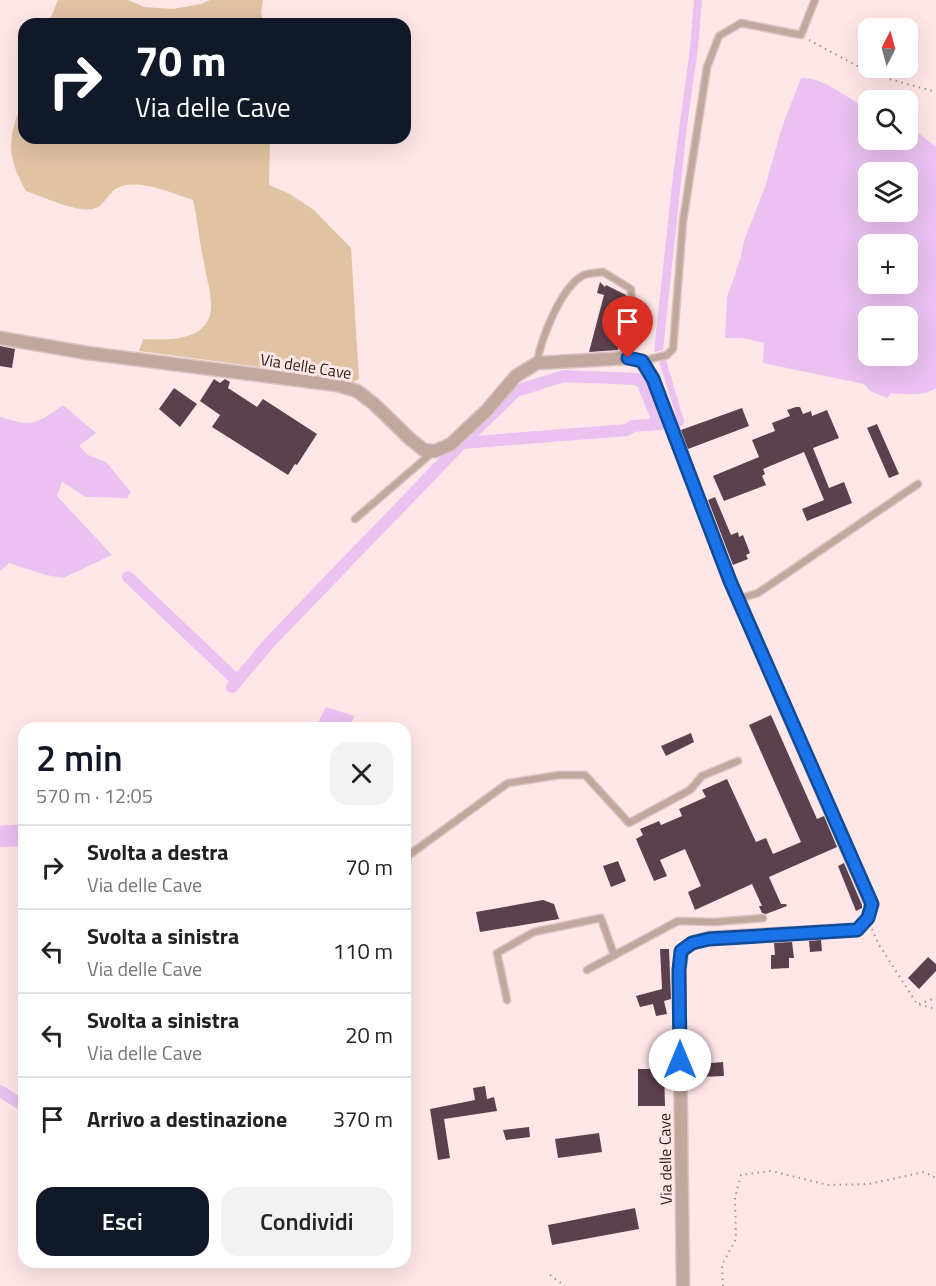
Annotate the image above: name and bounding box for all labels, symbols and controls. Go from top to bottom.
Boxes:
north arrow [858,18,918,78]
map controls [858,18,918,366]
text: 70 m [135,28,227,92]
icon: right [36,42,114,120]
text: Via delle Cave [135,86,291,127]
button: search [858,90,918,150]
button: layers [858,162,918,222]
button: + [858,234,918,294]
pin [602,296,653,358]
icon: arrive [611,305,644,338]
button: − [858,306,918,366]
street label: Via delle Cave [259,347,353,385]
text: 2 min [36,730,123,785]
button: close [330,742,393,805]
text: 570 m · 12:05 [36,780,153,811]
text: Svolta a destra [87,835,229,869]
text: 70 m [345,850,393,884]
icon: right [36,851,69,884]
text: Via delle Cave [87,869,202,900]
text: Svolta a sinistra [87,919,239,953]
text: 110 m [333,934,393,968]
icon: left [36,935,69,968]
text: Via delle Cave [87,953,202,984]
text: Svolta a sinistra [87,1003,239,1037]
text: 20 m [345,1018,393,1052]
icon: left [36,1019,69,1052]
position arrow [648,1028,712,1092]
text: Via delle Cave [87,1037,202,1068]
text: Arrivo a destinazione [87,1102,287,1136]
text: 370 m [333,1102,393,1136]
icon: arrive [36,1103,69,1136]
street label: Via delle Cave [652,1113,678,1205]
button: Esci [36,1187,209,1256]
button: Condividi [221,1187,393,1256]

